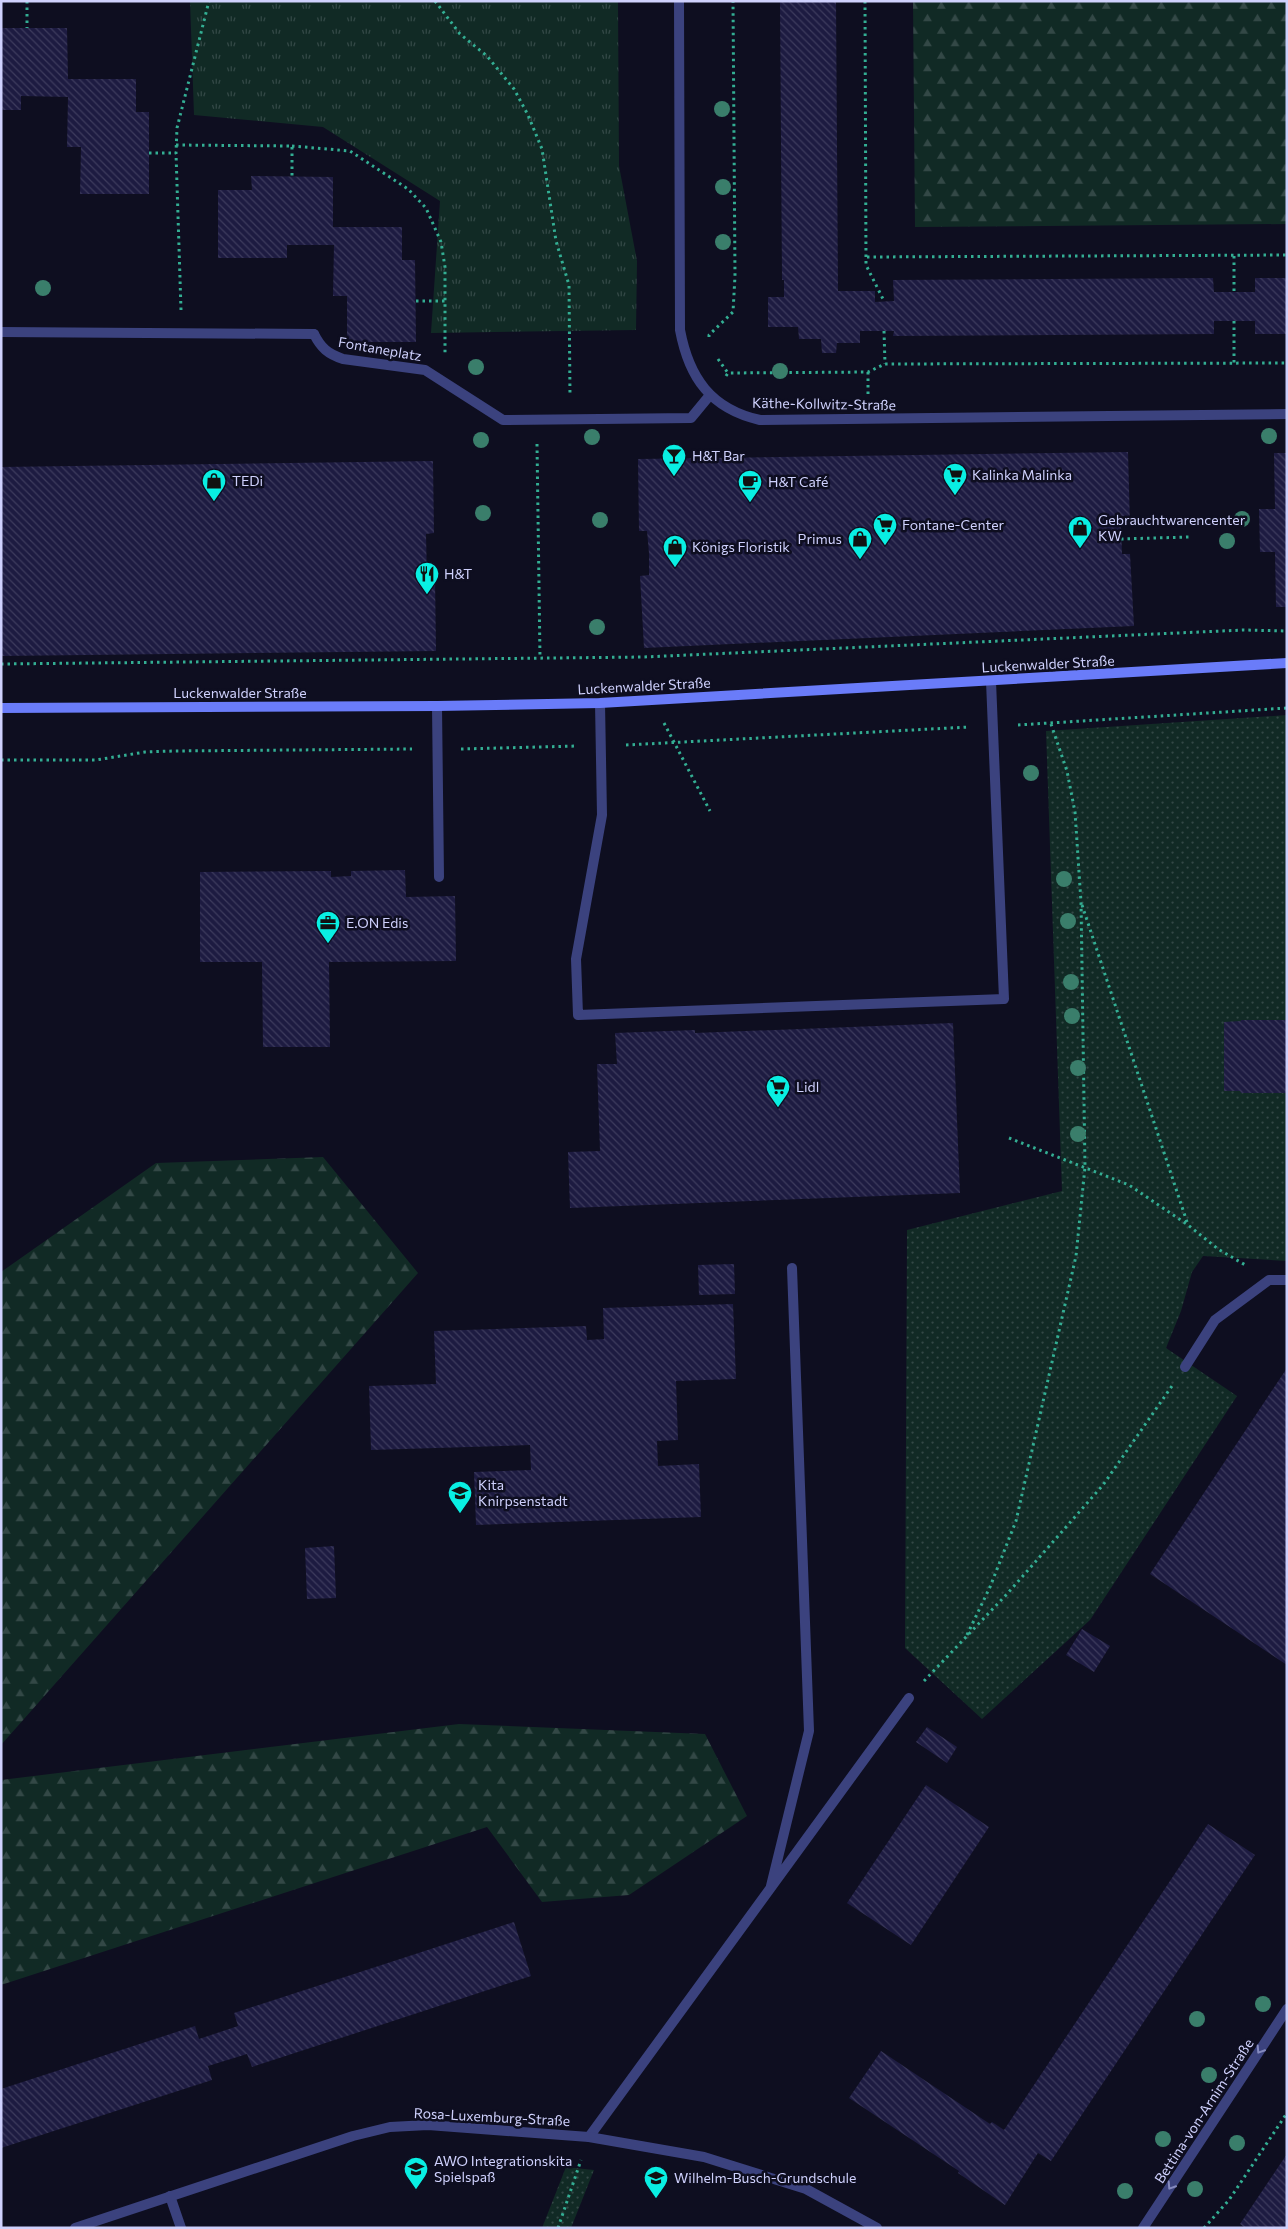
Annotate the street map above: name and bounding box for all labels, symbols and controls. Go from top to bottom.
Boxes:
street label: Fontaneplatz [337,333,423,364]
street label: Käthe-Kollwitz-Straße [752,394,896,413]
bar icon: H&T Bar [661,443,687,477]
place label: H&T Bar [692,447,745,464]
supermarket icon: Kalinka Malinka [942,462,968,496]
place label: Kalinka Malinka [972,466,1072,483]
shop icon: TEDi [201,468,227,502]
cafe icon: H&T Café [737,469,763,503]
place label: TEDi [232,472,263,489]
place label: H&T Café [768,473,828,490]
place label: Gebrauchtwarencenter KW [1098,511,1246,544]
supermarket icon: Fontane-Center [872,512,898,546]
shop icon: Gebrauchtwarencenter KW [1067,515,1093,549]
place label: Fontane-Center [902,516,1005,533]
shop icon: Primus [847,526,873,560]
place label: Primus [798,530,842,547]
shop icon: Königs Floristik [662,534,688,568]
place label: Königs Floristik [692,538,790,555]
restaurant icon: H&T [414,561,440,595]
place label: H&T [444,565,472,582]
street label: Luckenwalder Straße [981,652,1115,675]
street label: Luckenwalder Straße [577,674,711,697]
street label: Luckenwalder Straße [173,684,307,701]
office icon: E.ON Edis [315,910,341,944]
place label: E.ON Edis [346,914,408,931]
supermarket icon: Lidl [765,1074,791,1108]
place label: Lidl [796,1078,819,1095]
place label: Kita Knirpsenstadt [478,1476,568,1509]
school or university icon: Kita Knirpsenstadt [447,1480,473,1514]
street label: Bettina-von-Arnim-Straße [1150,2035,1257,2186]
one-way arrow [1257,2044,1266,2054]
street label: Rosa-Luxemburg-Straße [413,2104,571,2129]
place label: AWO Integrationskita Spielspaß [434,2152,572,2185]
school or university icon: AWO Integrationskita Spielspaß [403,2156,429,2190]
school or university icon: Wilhelm-Busch-Grundschule [643,2165,669,2199]
place label: Wilhelm-Busch-Grundschule [674,2169,856,2186]
one-way arrow [1168,2180,1177,2189]

